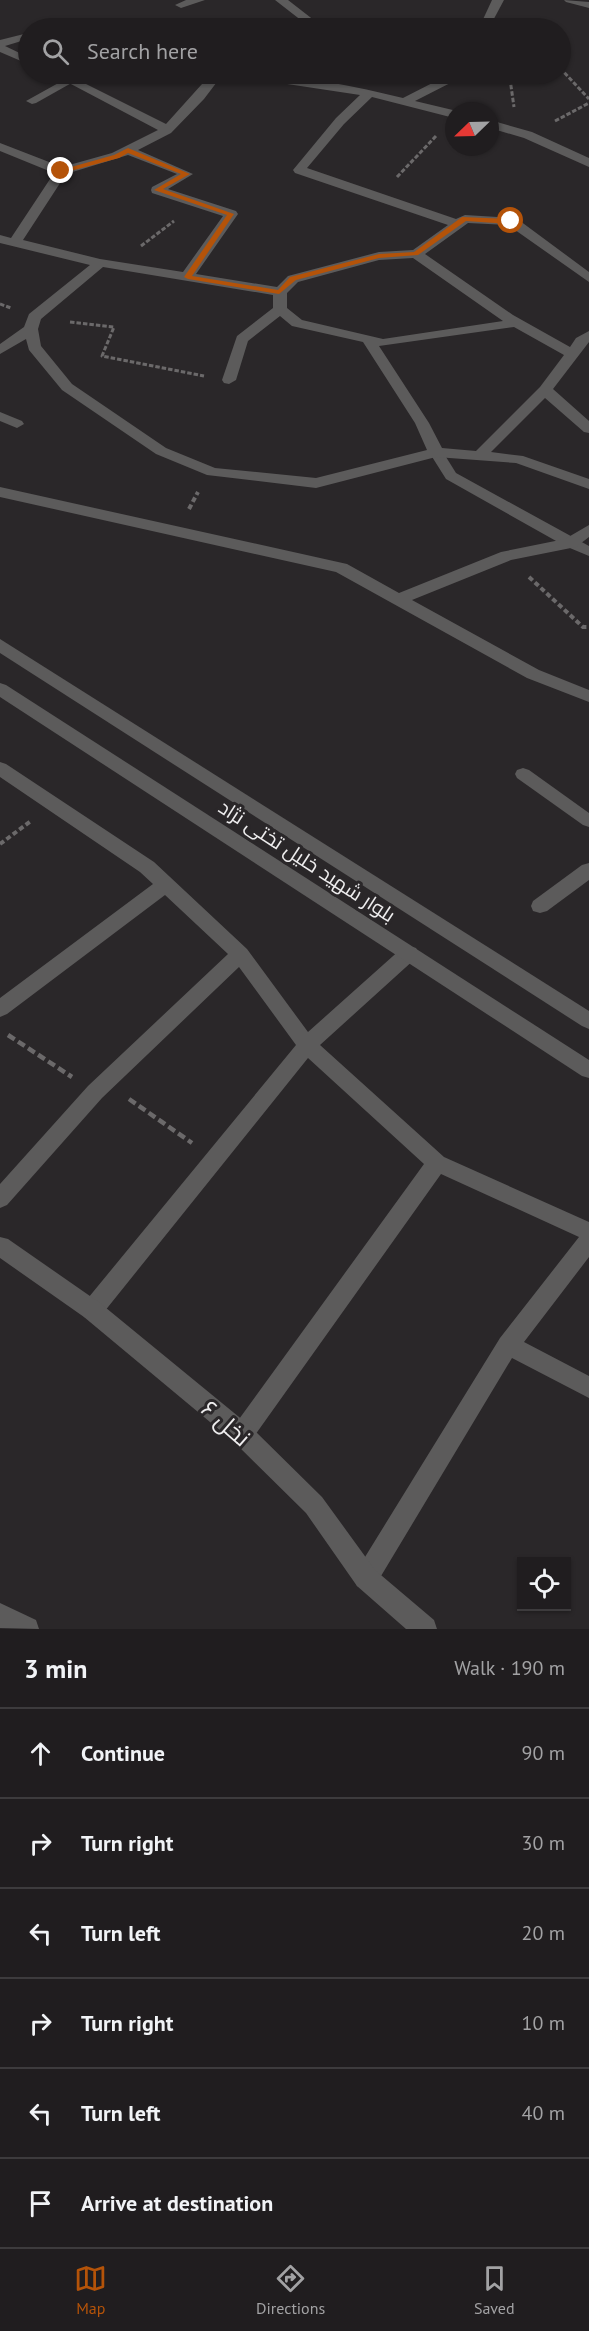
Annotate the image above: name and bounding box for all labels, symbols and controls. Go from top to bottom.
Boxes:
search box [18,18,571,84]
icon: search [39,35,72,68]
text: Search here [87,37,198,65]
north arrow [445,102,499,156]
route end [47,157,73,183]
route start [497,207,523,233]
street label: بلوار شهید خلیل تختی نژاد [214,794,400,928]
street label: نخل ۶ [195,1393,257,1453]
map controls [517,1557,571,1611]
button: locate [517,1557,571,1611]
text: 3 min [24,1652,87,1685]
text: Walk · 190 m [454,1655,565,1681]
icon: ahead [24,1737,57,1770]
text: Continue [81,1739,165,1767]
text: 90 m [522,1740,565,1766]
icon: right [24,1827,57,1860]
text: Turn right [81,1829,173,1857]
text: 30 m [522,1830,565,1856]
icon: left [24,1917,57,1950]
text: Turn left [81,1919,161,1947]
text: 20 m [522,1920,565,1946]
icon: right [24,2007,57,2040]
text: Turn right [81,2009,173,2037]
text: 10 m [522,2010,565,2036]
icon: left [24,2097,57,2130]
text: Turn left [81,2099,161,2127]
text: 40 m [522,2100,565,2126]
icon: arrive [24,2187,57,2220]
text: Arrive at destination [81,2189,273,2217]
tab: Map [74,2262,107,2318]
tab: Directions [256,2262,325,2318]
tab: Saved [474,2262,515,2318]

